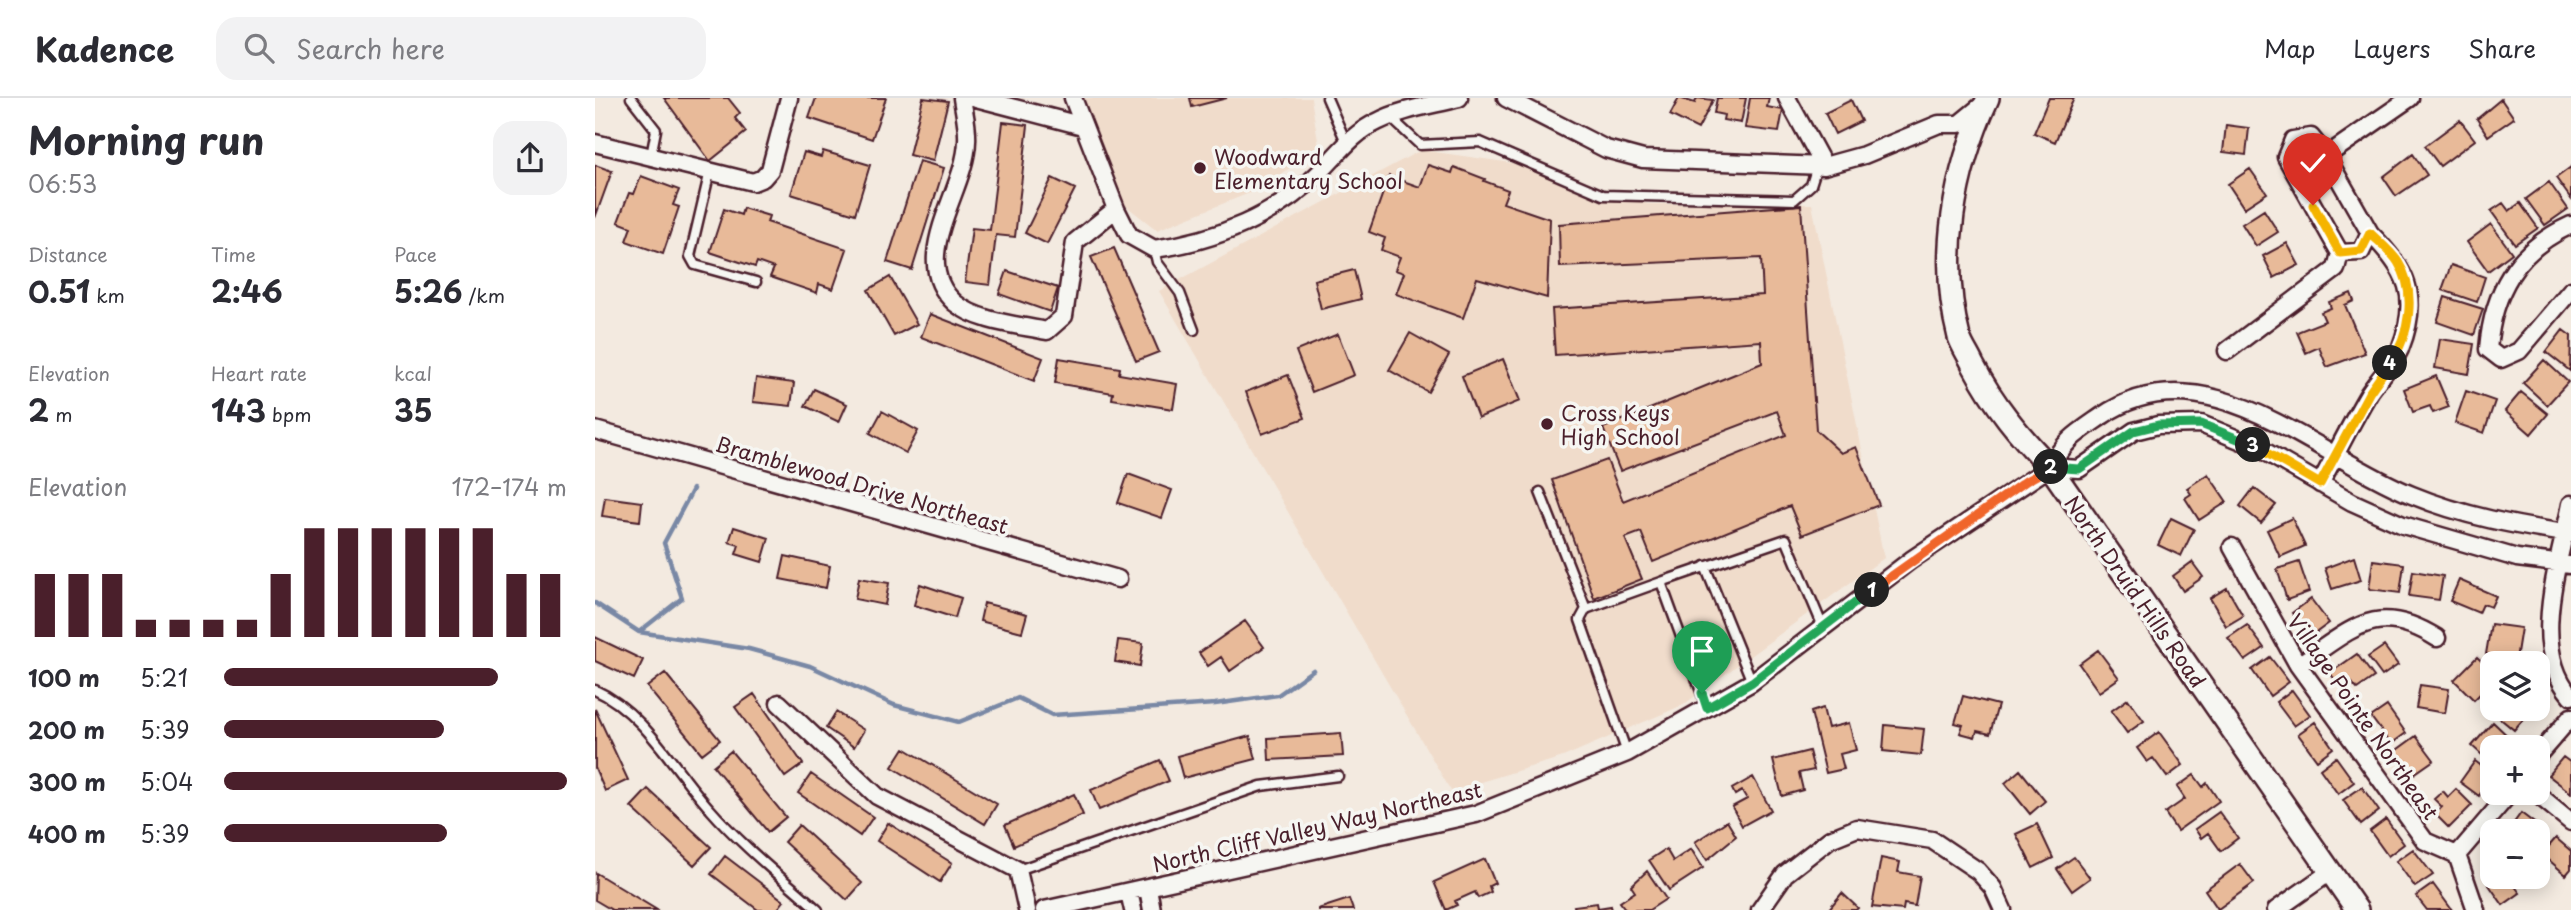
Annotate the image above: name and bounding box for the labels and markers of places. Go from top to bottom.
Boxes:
pin [2283,133,2343,205]
place label: Woodward Elementary School [1214,140,1403,196]
marker: Woodward Elementary School [1192,160,1208,176]
pin: 4 [2373,345,2407,380]
place label: Cross Keys High School [1561,396,1680,452]
marker: Cross Keys High School [1539,416,1555,432]
pin: 3 [2235,428,2271,462]
pin: 2 [2033,450,2069,484]
pin: 1 [1855,573,1889,608]
pin [1672,621,1732,693]

